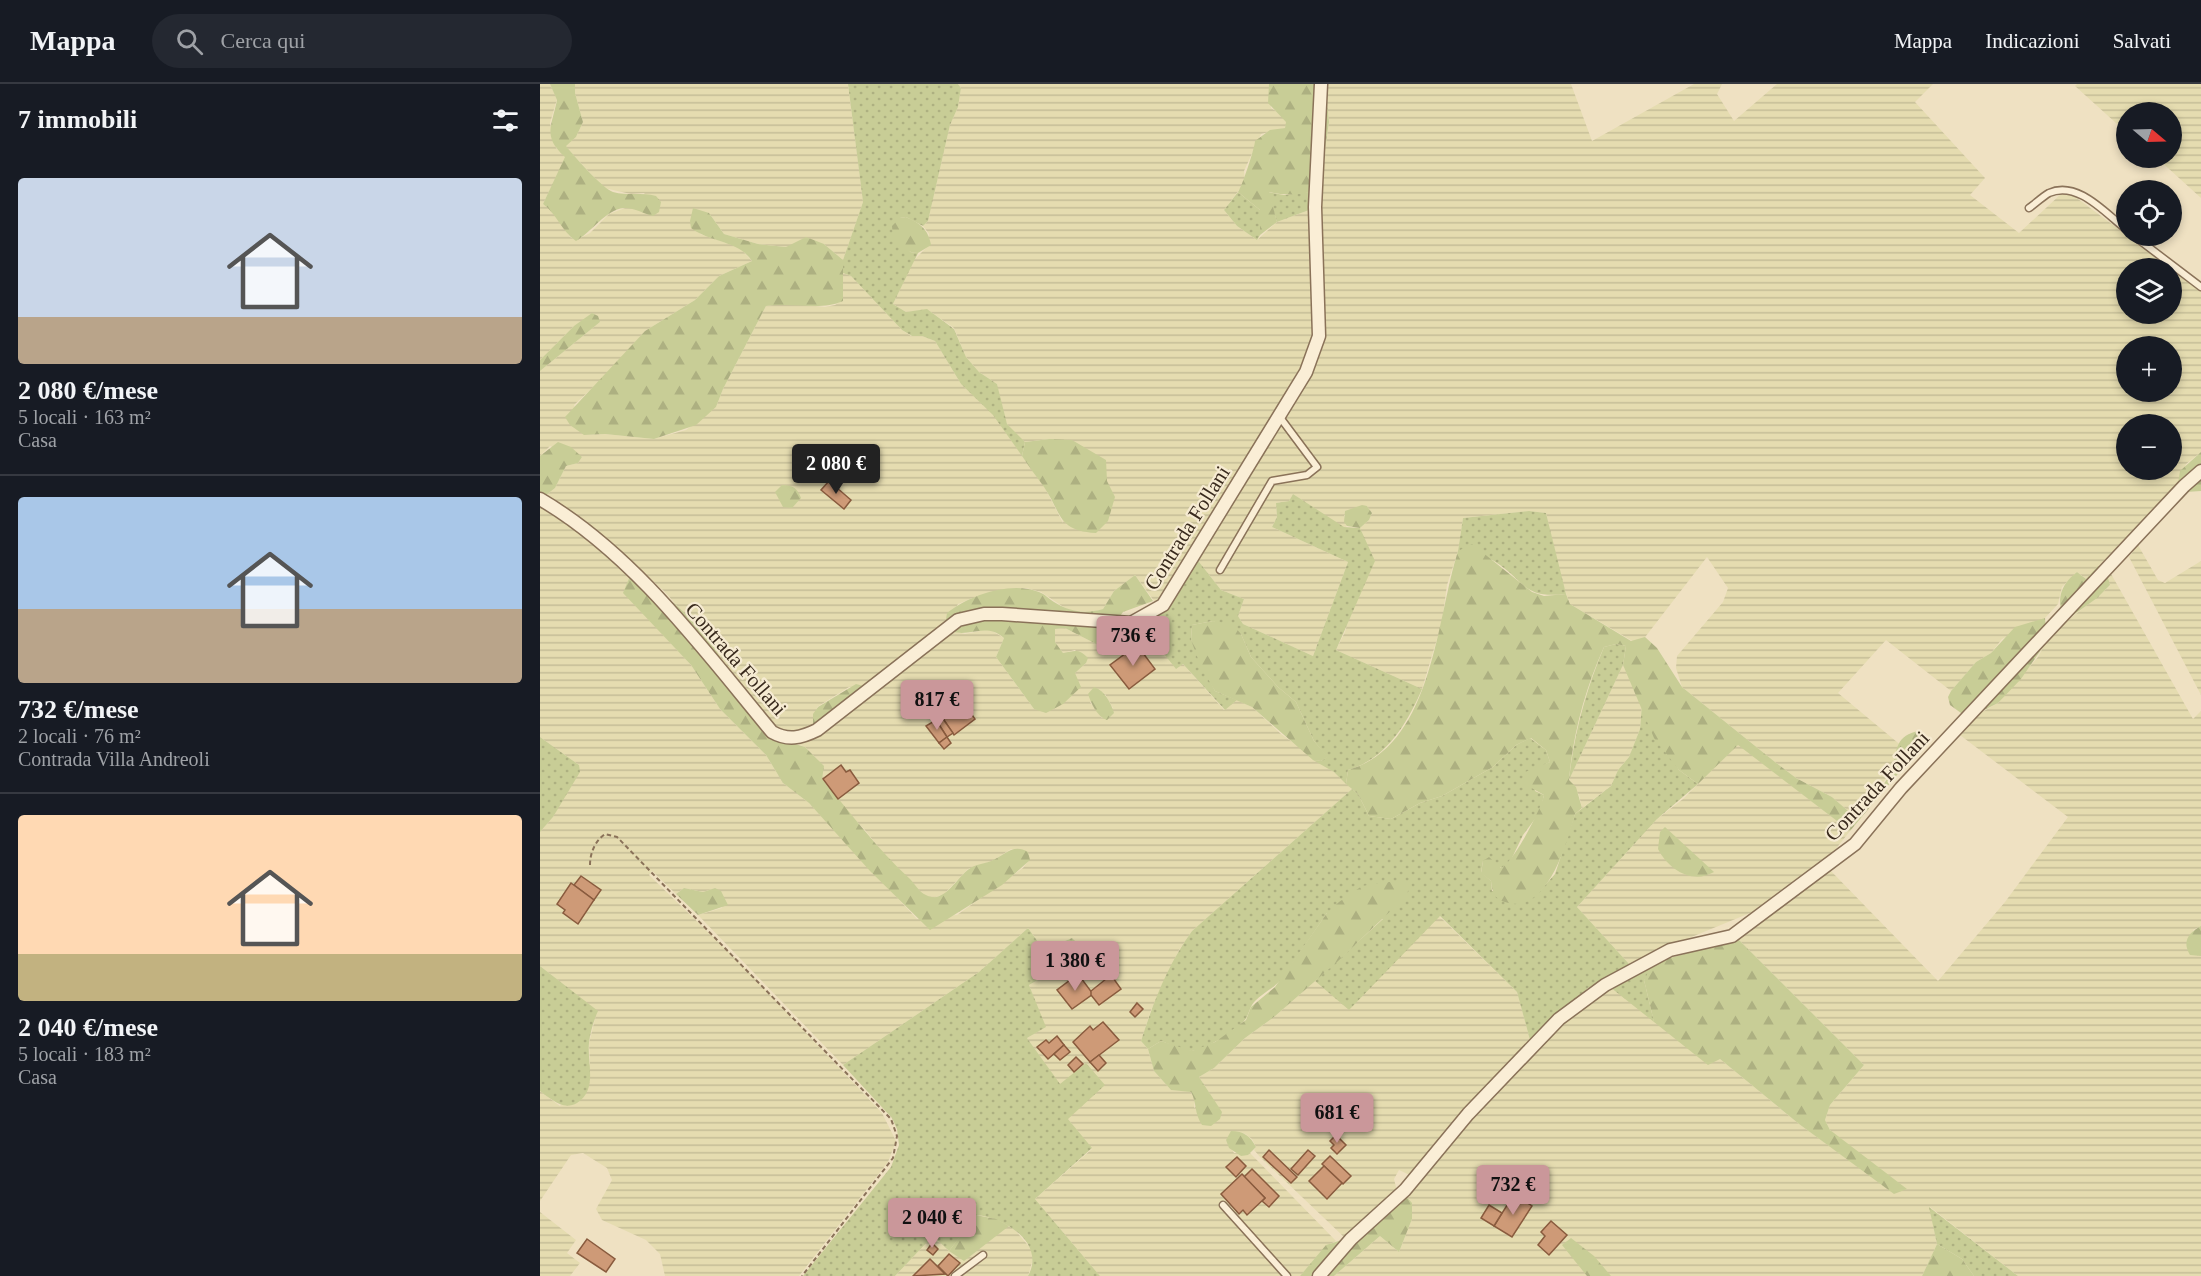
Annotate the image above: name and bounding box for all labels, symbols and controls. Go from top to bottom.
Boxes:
search box [152,14,572,68]
text: Mappa [30,25,116,56]
icon: search [173,25,206,58]
text: Cerca qui [221,28,305,53]
text: Mappa [1894,29,1952,53]
text: Indicazioni [1985,29,2080,53]
text: Salvati [2113,29,2171,53]
north arrow [2116,102,2182,168]
map controls [2116,102,2182,480]
icon: filters [489,104,522,137]
text: 7 immobili [18,105,137,134]
button: locate [2116,180,2182,246]
icon: home [216,217,324,325]
button: layers [2116,258,2182,324]
button: + [2116,336,2182,402]
text: 2 080 €/mese [18,376,158,405]
text: 5 locali · 163 m² [18,406,151,428]
button: − [2116,414,2182,480]
text: Casa [18,429,57,451]
pin: 2 080 € [781,444,891,495]
text: 2 080 € [806,452,866,474]
street label: Contrada Follani [1139,461,1235,594]
icon: home [216,536,324,644]
street label: Contrada Follani [680,598,792,720]
pin: 736 € [1091,616,1175,667]
text: 736 € [1111,624,1156,646]
pin: 817 € [895,680,979,731]
text: 817 € [915,688,960,710]
text: 732 €/mese [18,695,139,724]
text: 2 locali · 76 m² [18,725,141,747]
street label: Contrada Follani [1820,726,1934,846]
text: Contrada Villa Andreoli [18,748,210,770]
icon: home [216,854,324,962]
pin: 1 380 € [1020,941,1130,992]
text: 1 380 € [1045,949,1105,971]
text: 2 040 €/mese [18,1013,158,1042]
text: 5 locali · 183 m² [18,1043,151,1065]
text: Casa [18,1066,57,1088]
pin: 681 € [1295,1093,1379,1144]
text: 681 € [1315,1101,1360,1123]
pin: 732 € [1471,1165,1555,1216]
text: 732 € [1491,1173,1536,1195]
pin: 2 040 € [877,1198,987,1249]
text: 2 040 € [902,1206,962,1228]

